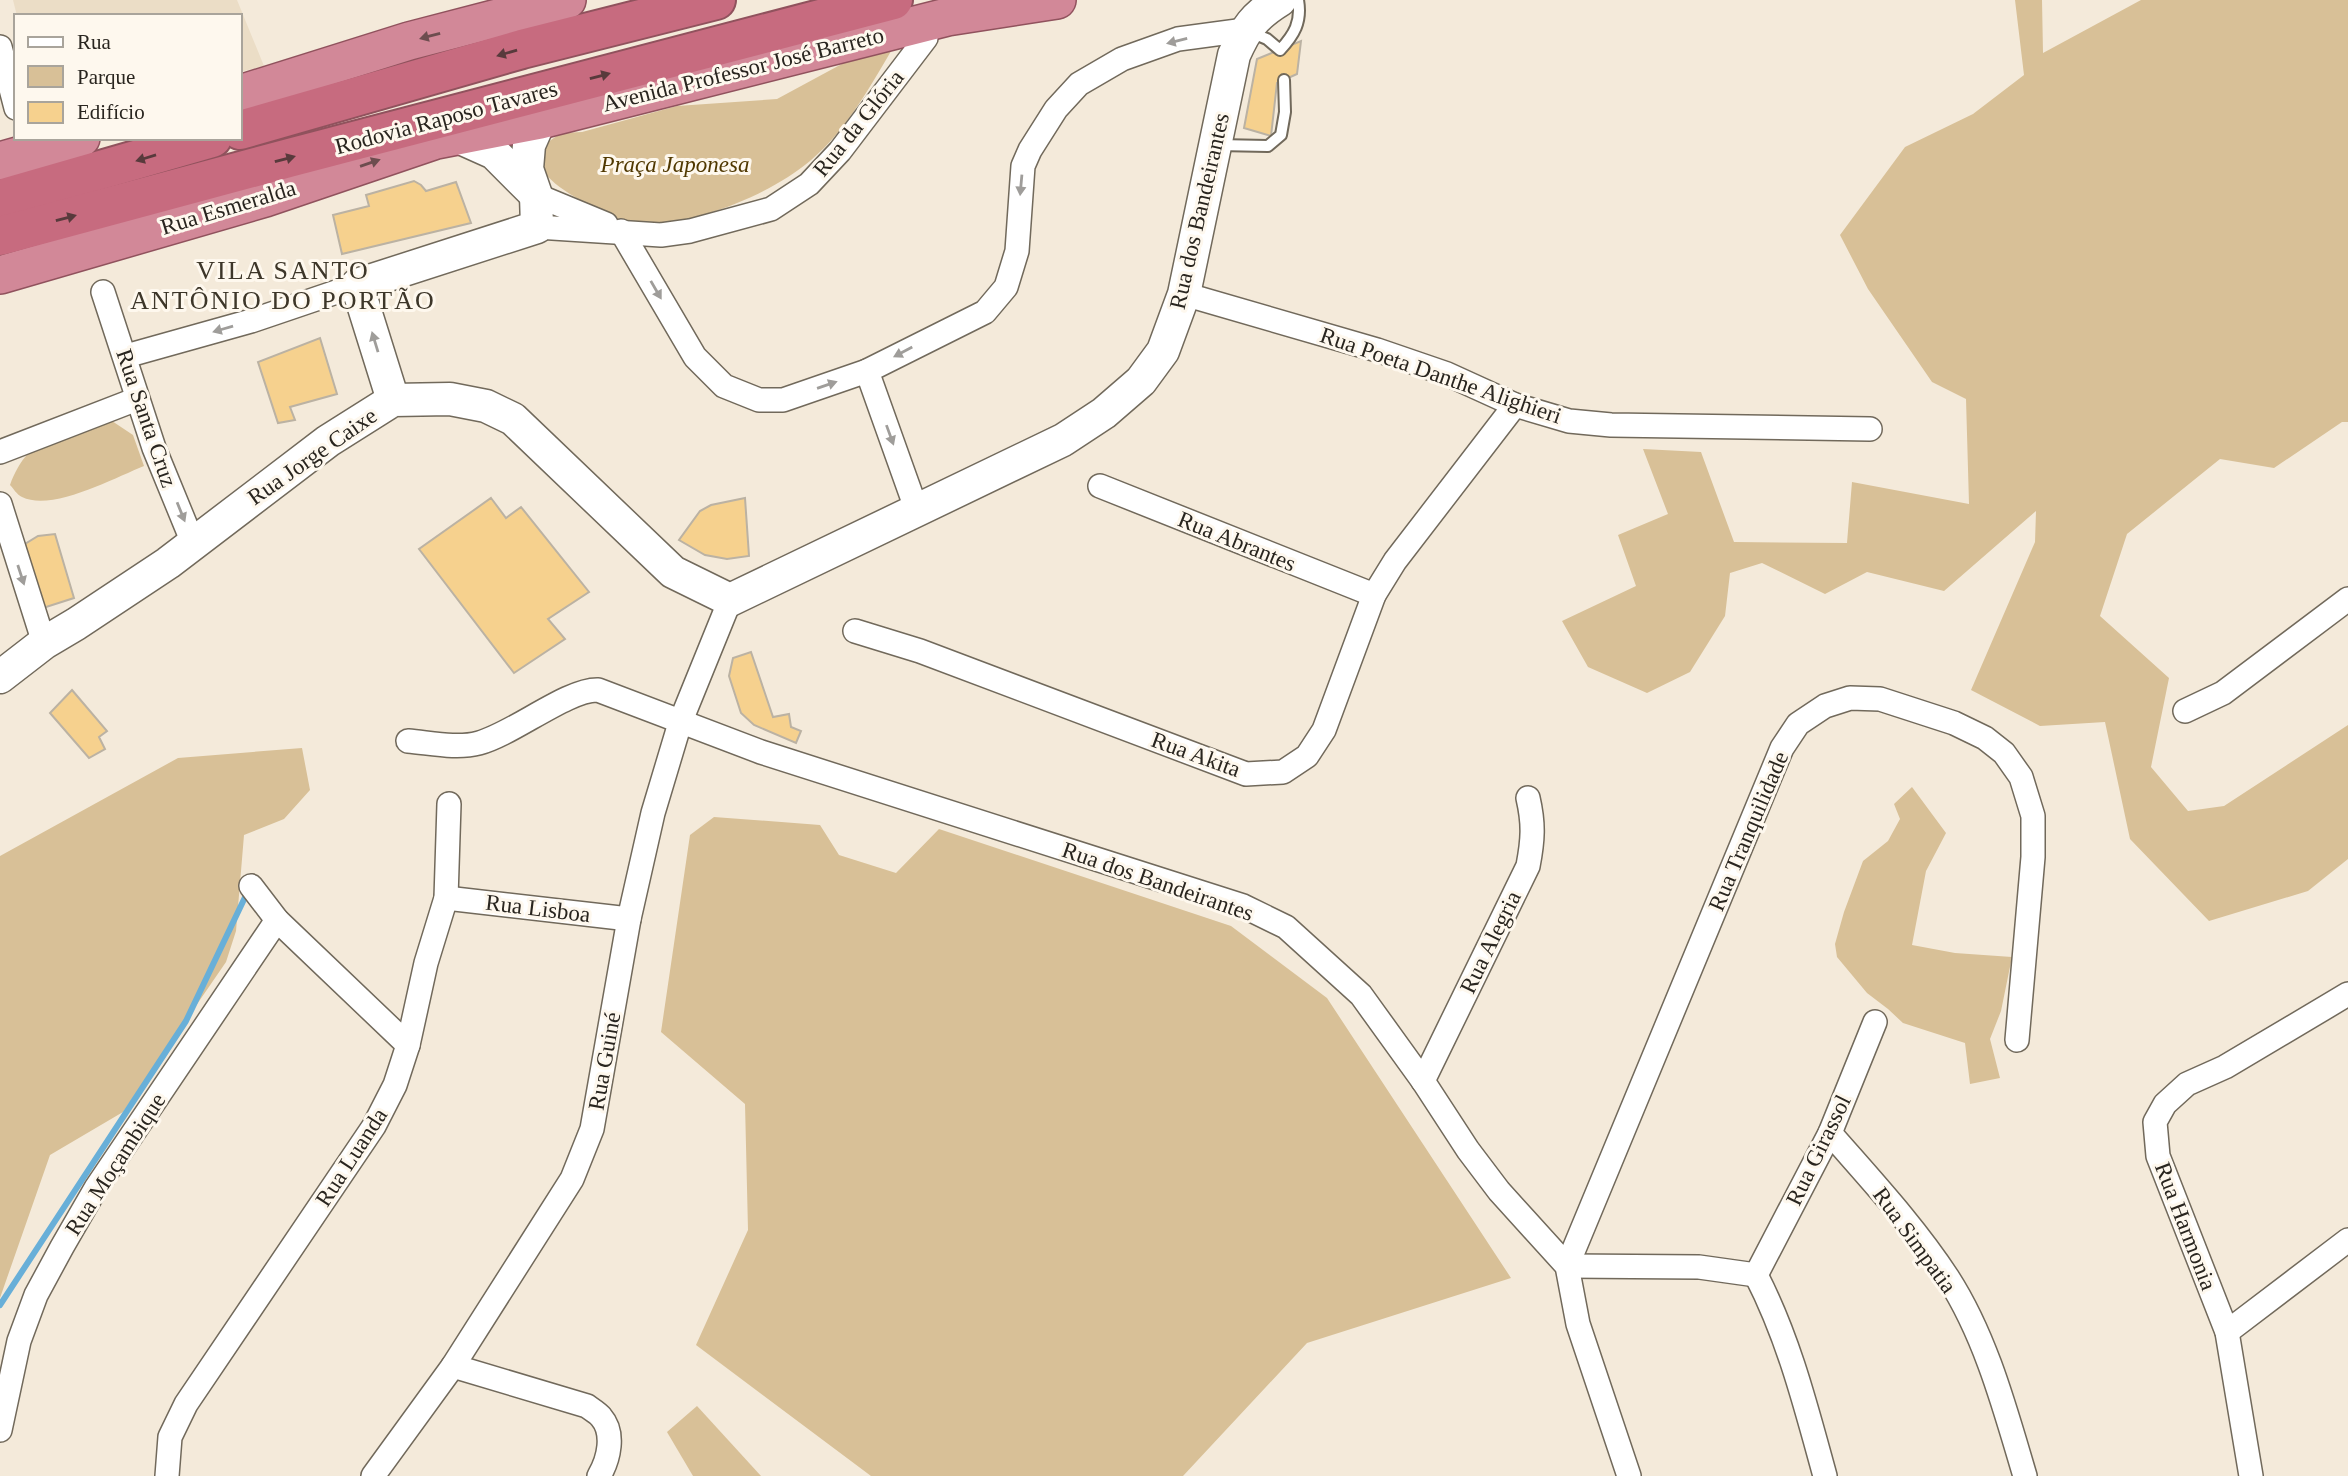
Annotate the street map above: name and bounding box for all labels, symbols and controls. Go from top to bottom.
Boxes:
legend [14,14,242,140]
street label: Avenida Professor José Barreto [600,22,886,117]
text: Rua [77,30,112,54]
one-way arrow [418,31,440,42]
one-way arrow [1166,36,1188,47]
one-way arrow [496,48,518,59]
text: Parque [77,65,135,89]
street label: Rua da Glória [808,65,909,181]
one-way arrow [589,70,611,81]
street label: Rodovia Raposo Tavares [332,76,560,159]
text: Edifício [77,100,145,124]
street label: Rua dos Bandeirantes [1165,111,1234,312]
park label: Praça Japonesa [600,152,749,177]
one-way arrow [136,153,157,163]
one-way arrow [275,153,297,164]
one-way arrow [360,157,381,167]
street label: Rua Esmeralda [158,175,299,240]
one-way arrow [1015,175,1026,197]
one-way arrow [56,213,77,223]
district label: VILA SANTO ANTÔNIO DO PORTÃO [130,256,436,315]
one-way arrow [650,280,662,300]
street label: Rua Poeta Danthe Alighieri [1317,322,1565,429]
one-way arrow [212,324,233,334]
one-way arrow [369,332,379,353]
street label: Rua Santa Cruz [111,346,182,490]
one-way arrow [893,346,913,358]
one-way arrow [817,379,838,390]
street label: Rua Jorge Caixe [243,403,382,510]
one-way arrow [884,425,895,446]
one-way arrow [175,502,186,523]
street label: Rua Abrantes [1174,507,1299,576]
one-way arrow [16,564,27,585]
street label: Rua Akita [1148,727,1244,782]
street label: Rua Tranquilidade [1704,748,1793,915]
street label: Rua dos Bandeirantes [1059,837,1257,926]
street label: Rua Alegria [1455,887,1526,997]
street label: Rua Lisboa [484,890,592,927]
street label: Rua Guiné [584,1010,625,1112]
street label: Rua Moçambique [60,1089,171,1240]
street label: Rua Girassol [1781,1091,1856,1209]
street label: Rua Luanda [310,1104,392,1211]
street label: Rua Harmonia [2150,1159,2221,1294]
street label: Rua Simpatia [1868,1183,1961,1298]

